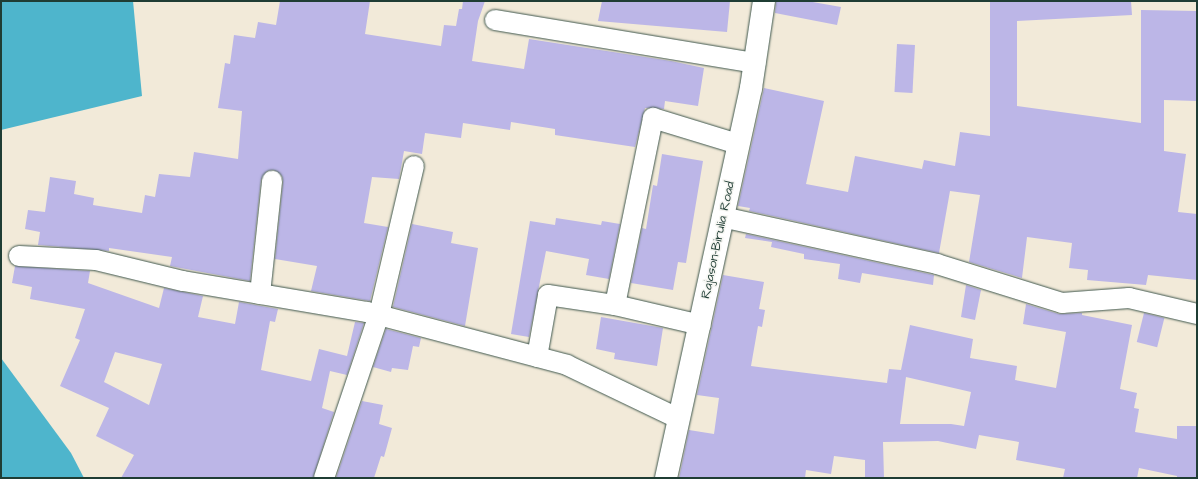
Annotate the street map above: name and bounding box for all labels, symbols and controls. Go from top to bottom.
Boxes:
street label: Rajason-Birulia Road [698,180,738,300]

